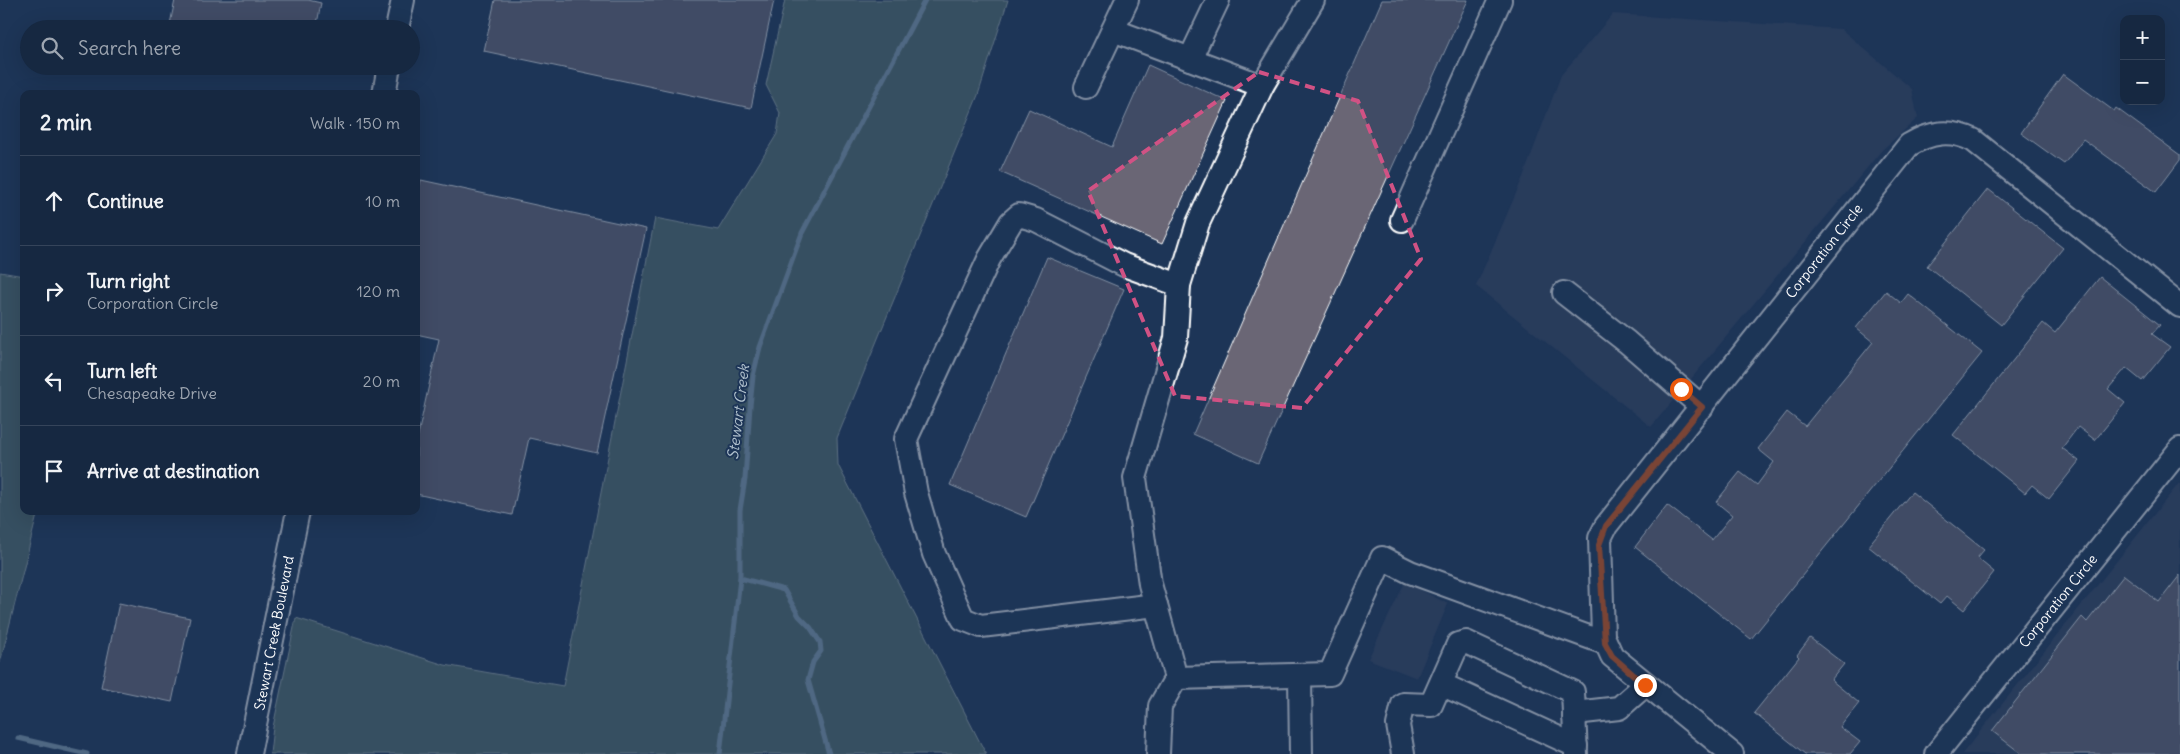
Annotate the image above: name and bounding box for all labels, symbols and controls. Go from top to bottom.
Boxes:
map controls [2120,15,2165,105]
button: + [2120,15,2165,60]
search box [20,20,420,75]
icon: search [38,34,66,62]
text: Search here [78,36,181,60]
button: − [2120,60,2165,105]
text: 2 min [40,109,92,136]
text: Walk · 150 m [310,113,400,133]
icon: ahead [40,187,68,215]
text: Continue [87,189,164,213]
text: 10 m [365,191,400,211]
street label: Corporation Circle [1782,200,1866,302]
text: Turn right [87,269,170,293]
icon: right [40,277,68,305]
text: 120 m [357,281,400,301]
text: Corporation Circle [87,293,218,313]
text: Turn left [87,359,157,383]
water label: Stewart Creek [723,362,753,461]
icon: left [40,367,68,395]
text: 20 m [363,371,400,391]
route start [1670,378,1693,401]
text: Chesapeake Drive [87,383,217,403]
icon: arrive [40,457,68,485]
text: Arrive at destination [87,459,260,483]
street label: Corporation Circle [2015,551,2101,651]
street label: Stewart Creek Boulevard [250,554,298,712]
route end [1634,674,1657,697]

